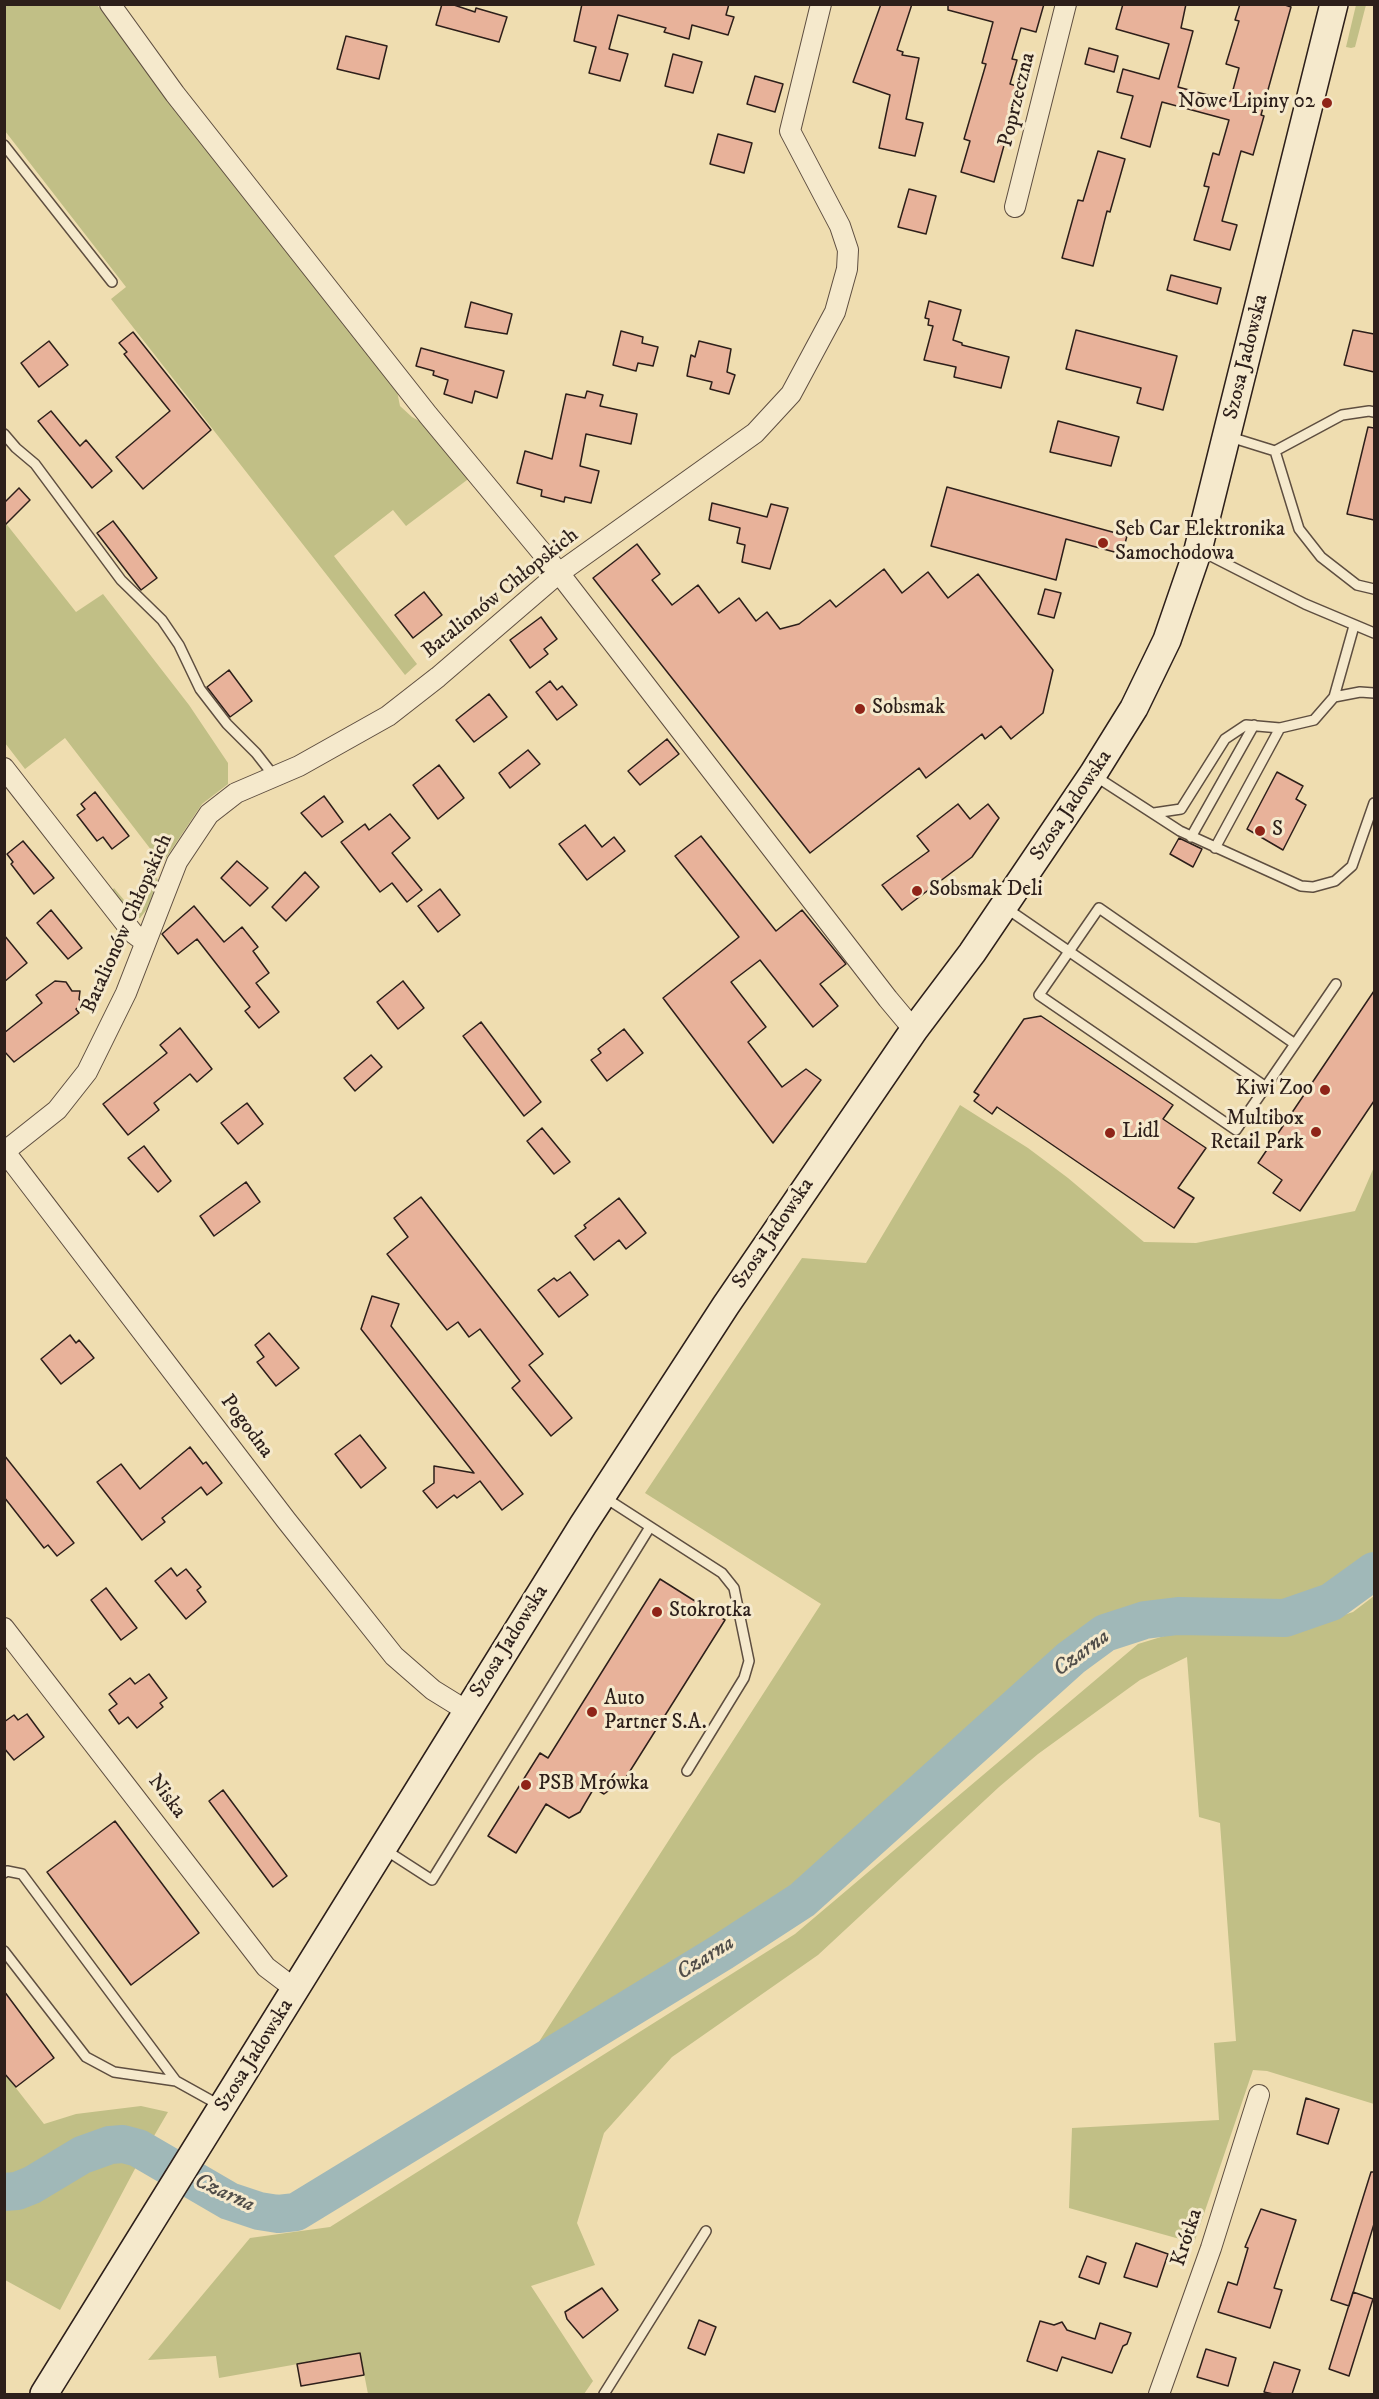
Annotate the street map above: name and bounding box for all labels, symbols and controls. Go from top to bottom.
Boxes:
street label: Poprzeczna [994,50,1042,150]
place label: Nowe Lipiny 02 [1178,90,1315,116]
marker: Nowe Lipiny 02 [1320,96,1334,110]
street label: Szosa Jadowska [1219,292,1275,422]
place label: Seb Car Elektronika Samochodowa [1115,518,1285,568]
street label: Batalionów Chłopskich [418,523,584,665]
marker: Seb Car Elektronika Samochodowa [1096,536,1110,550]
place label: Sobsmak [872,696,945,722]
marker: Sobsmak [853,702,867,716]
street label: Szosa Jadowska [1026,746,1118,866]
place label: S [1272,818,1283,844]
marker: S [1253,824,1267,838]
street label: Batalionów Chłopskich [77,830,179,1018]
place label: Sobsmak Deli [929,878,1043,904]
marker: Sobsmak Deli [910,884,924,898]
place label: Kiwi Zoo [1236,1077,1313,1103]
marker: Kiwi Zoo [1318,1083,1332,1097]
place label: Multibox Retail Park [1210,1107,1304,1157]
place label: Lidl [1122,1120,1159,1146]
marker: Multibox Retail Park [1309,1125,1323,1139]
marker: Lidl [1103,1126,1117,1140]
street label: Szosa Jadowska [728,1174,820,1294]
street label: Pogodna [214,1390,278,1464]
street label: Szosa Jadowska [465,1581,555,1703]
place label: Stokrotka [669,1599,751,1625]
marker: Stokrotka [650,1605,664,1619]
water label: Czarna [1048,1625,1116,1683]
place label: Auto Partner S.A. [604,1687,707,1737]
marker: Auto Partner S.A. [585,1705,599,1719]
street label: Niska [141,1770,191,1824]
place label: PSB Mrówka [538,1772,649,1798]
marker: PSB Mrówka [519,1778,533,1792]
water label: Czarna [672,1931,740,1987]
street label: Szosa Jadowska [210,1995,300,2117]
water label: Czarna [190,2169,258,2219]
street label: Krótka [1167,2206,1209,2270]

